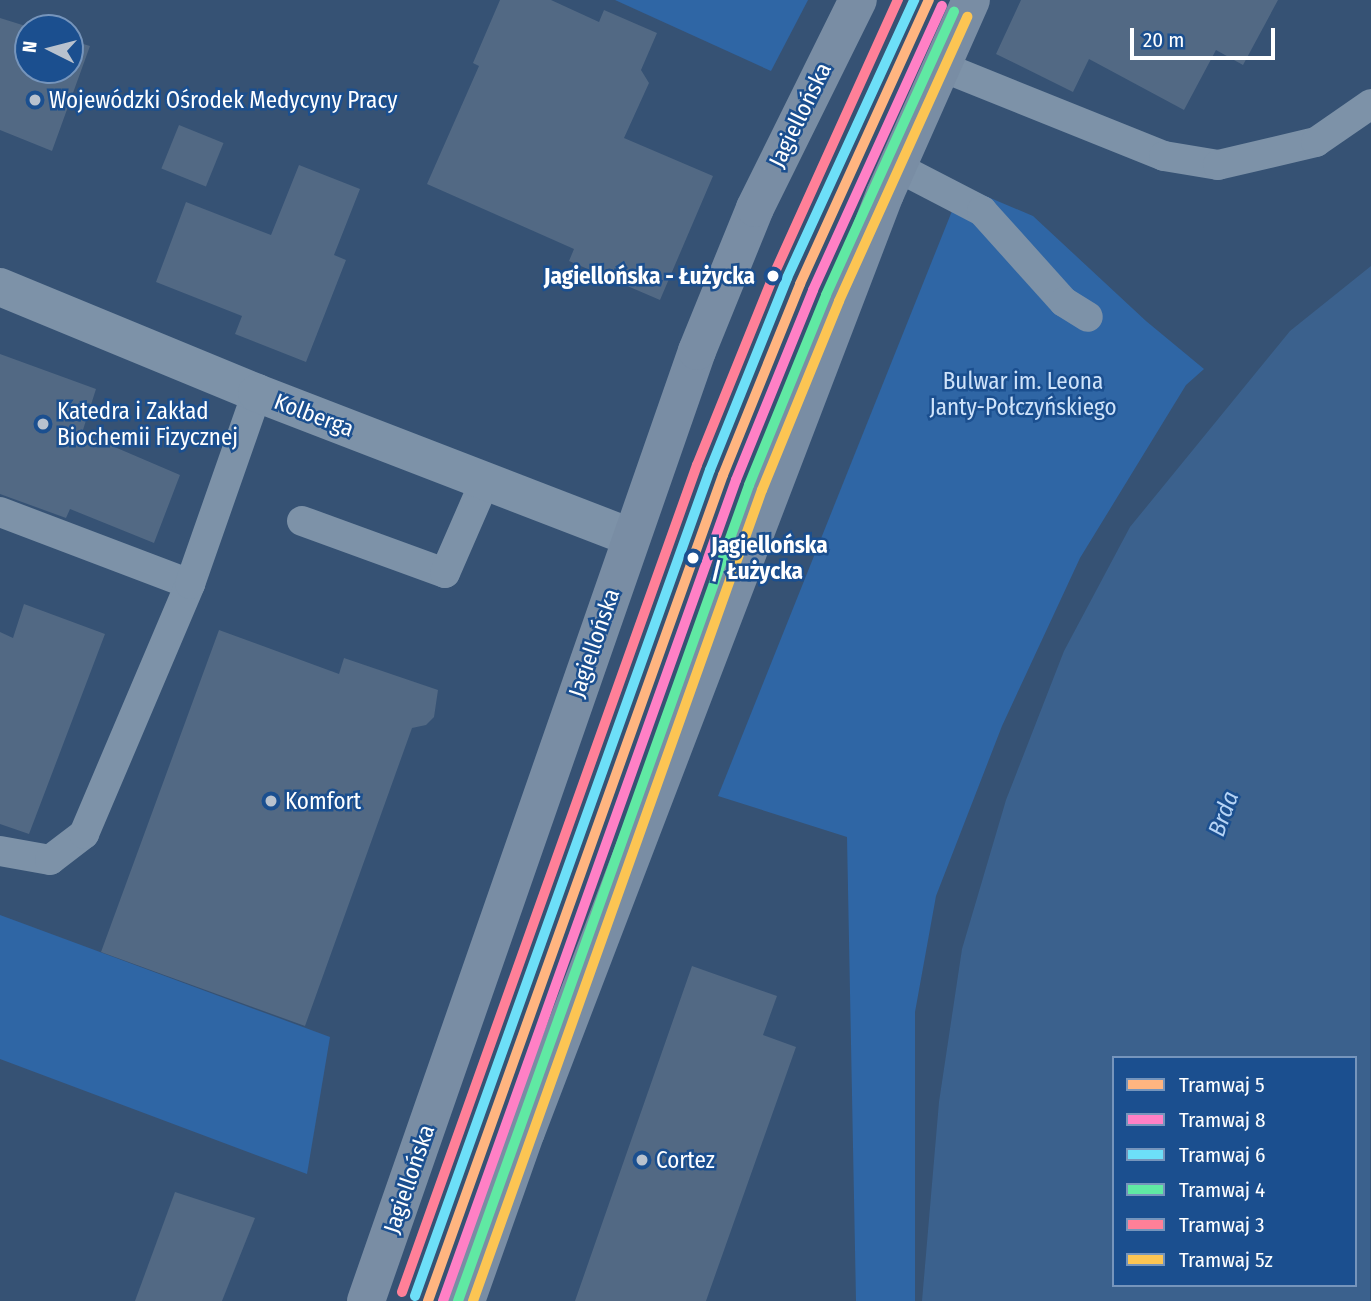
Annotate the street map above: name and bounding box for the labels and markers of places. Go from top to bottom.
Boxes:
place label: Wojewódzki Ośrodek Medycyny Pracy [49,86,397,114]
marker: Wojewódzki Ośrodek Medycyny Pracy [27,92,43,108]
place label: Jagiellońska - Łużycka [544,262,755,290]
marker: Jagiellońska - Łużycka [761,264,785,288]
place label: Katedra i Zakład Biochemii Fizycznej [57,397,238,451]
marker: Katedra i Zakład Biochemii Fizycznej [35,416,51,432]
place label: Jagiellońska / Łużycka [711,531,828,585]
marker: Jagiellońska / Łużycka [681,546,705,570]
place label: Komfort [285,787,361,815]
marker: Komfort [263,793,279,809]
place label: Cortez [656,1146,715,1174]
marker: Cortez [634,1152,650,1168]

